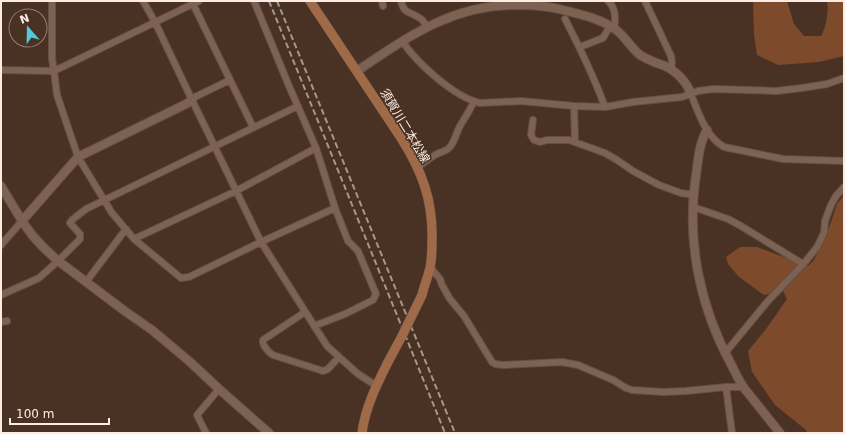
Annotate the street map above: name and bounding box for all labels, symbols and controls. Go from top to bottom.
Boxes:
north arrow [8,8,48,48]
text: N [18,11,31,27]
street label: 須賀川二本松線 [377,86,433,166]
scale bar [10,400,109,426]
text: 100 m [16,407,54,421]

